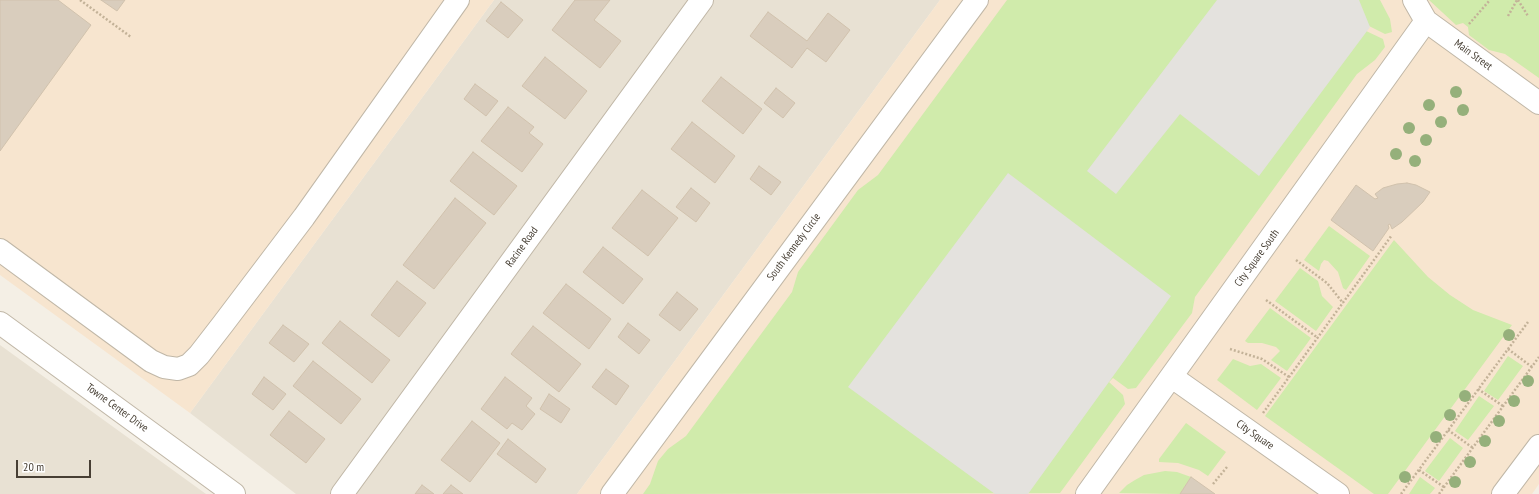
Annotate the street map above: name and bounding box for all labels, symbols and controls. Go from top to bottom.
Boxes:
street label: Main Street [1451,37,1495,73]
street label: South Kennedy Circle [764,211,824,283]
street label: Racine Road [503,224,541,270]
street label: City Square South [1232,227,1282,289]
street label: Towne Center Drive [83,381,151,435]
street label: City Square [1234,417,1276,453]
scale bar [18,452,93,478]
text: 20 m [23,459,44,474]

